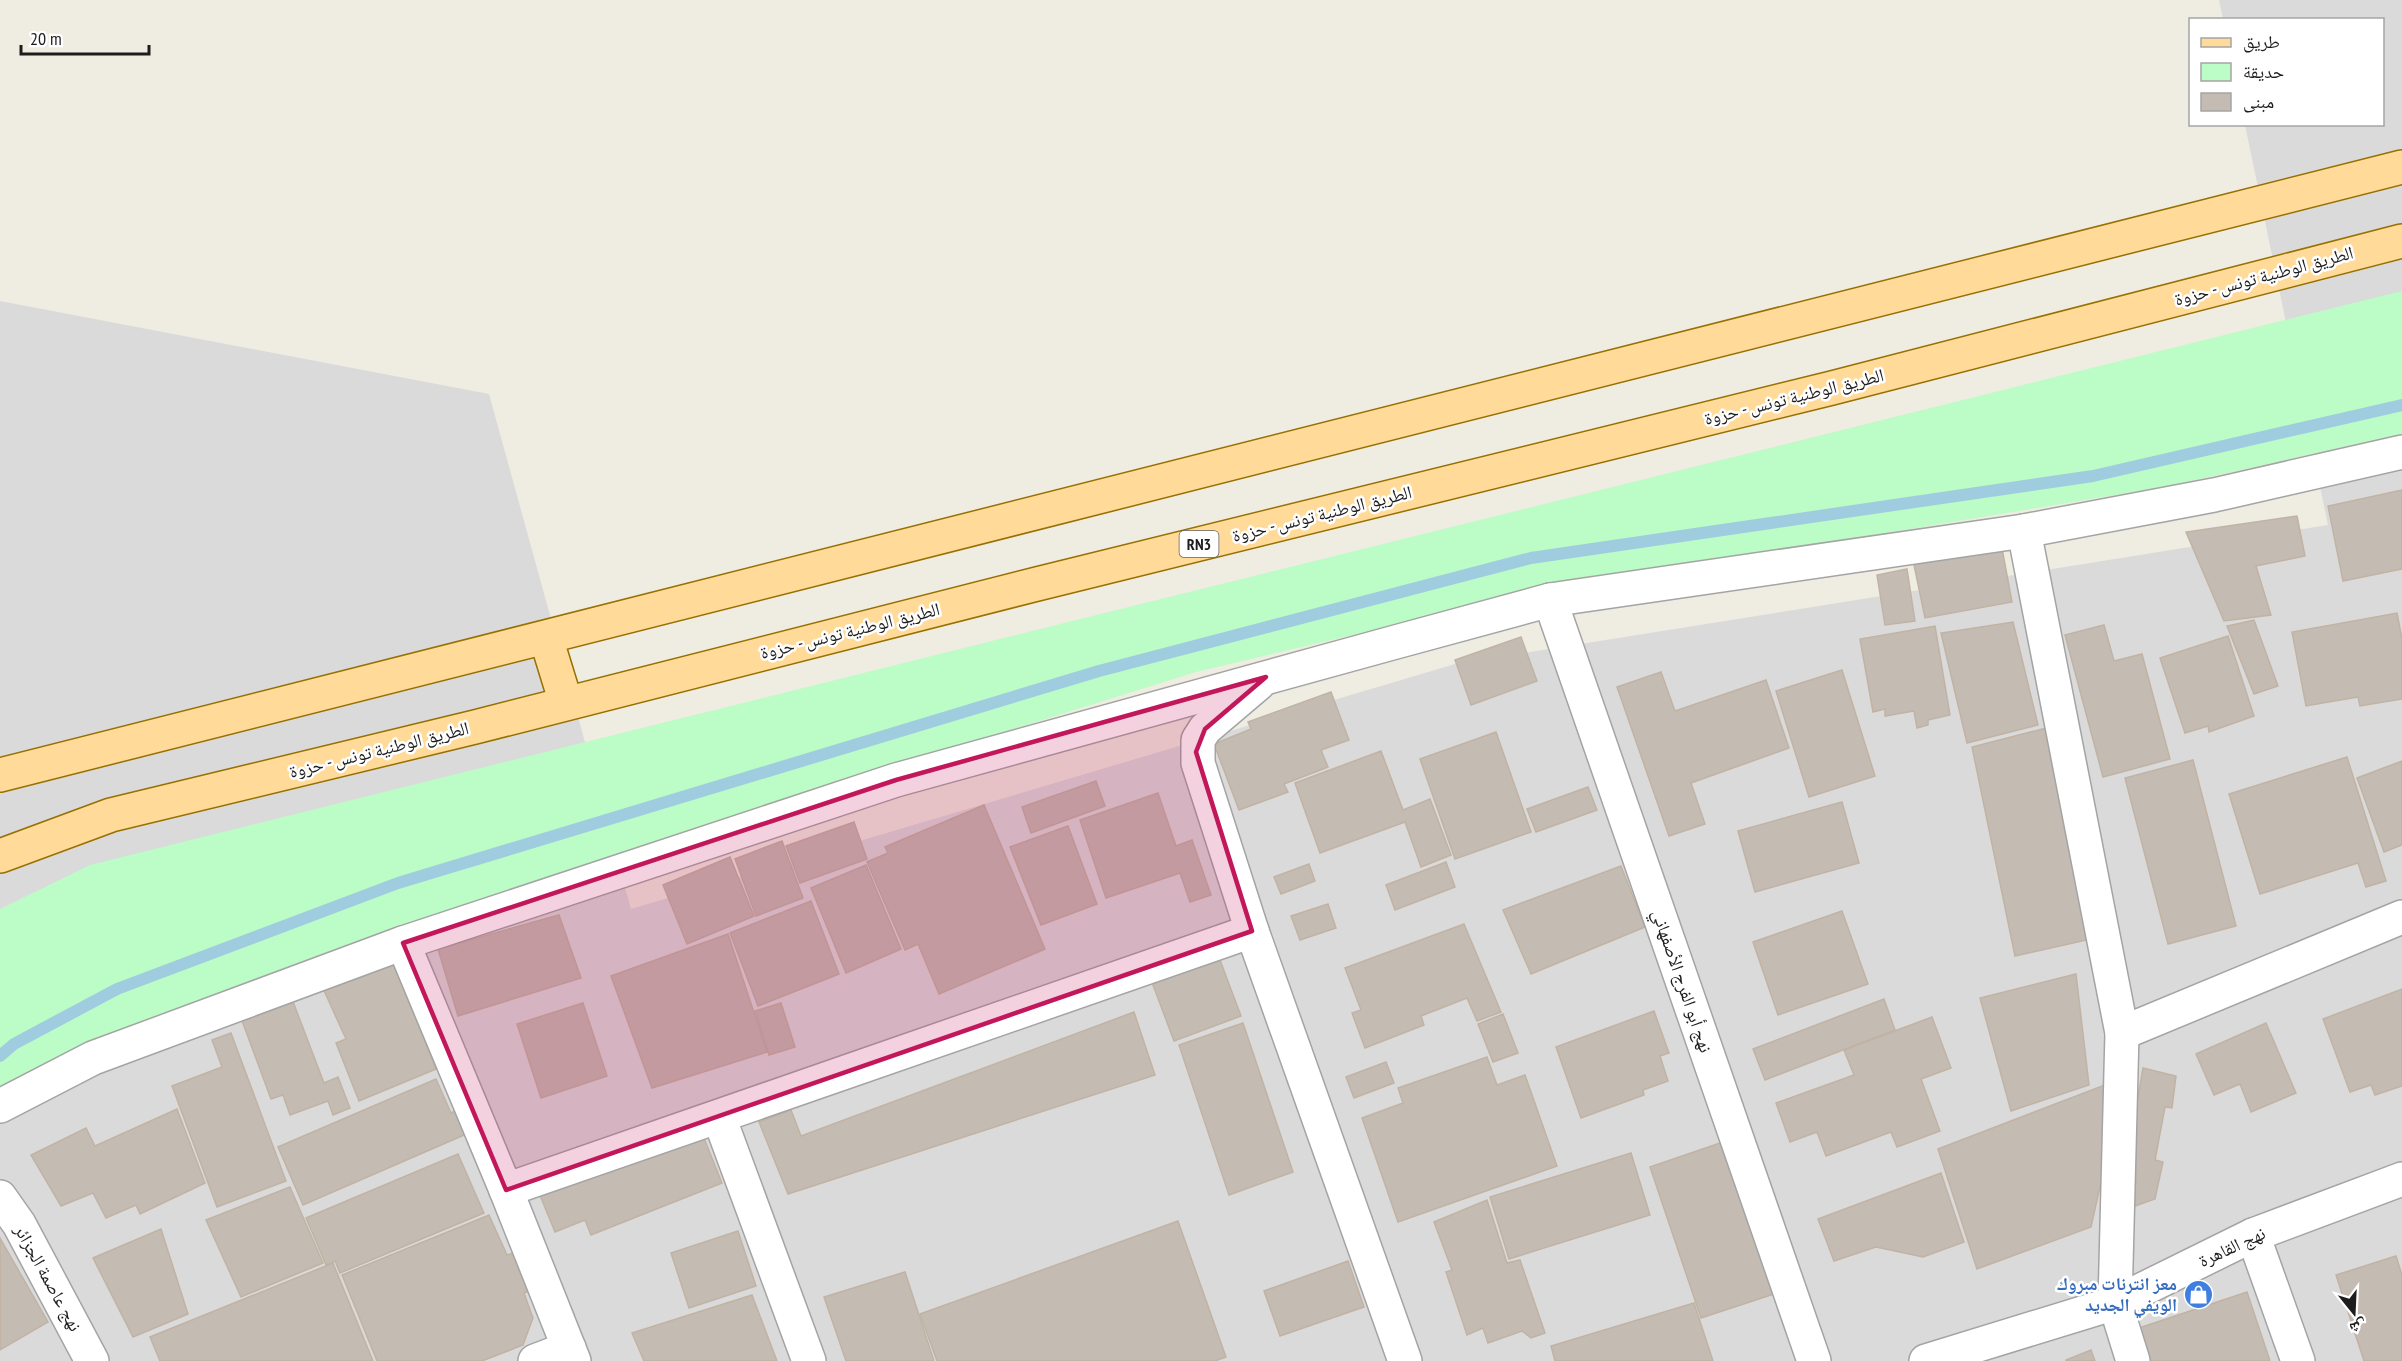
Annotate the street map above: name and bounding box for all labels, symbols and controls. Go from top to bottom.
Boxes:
scale bar [21,18,148,56]
legend [2189,18,2384,126]
text: 20 m [30,27,62,50]
text: طريق [2243,30,2280,53]
text: حديقة [2243,60,2284,83]
text: مبنى [2243,90,2274,113]
street label: الطريق الوطنية تونس - حزوة [2172,241,2356,310]
street label: الطريق الوطنية تونس - حزوة [1702,363,1886,430]
street label: الطريق الوطنية تونس - حزوة [1230,480,1414,547]
road number: RN3 [1180,531,1218,557]
street label: الطريق الوطنية تونس - حزوة [758,597,942,664]
street label: الطريق الوطنية تونس - حزوة [287,716,471,783]
street label: نهج أبو الفرج الأصفهاني [1644,906,1718,1057]
street label: نهج عاصمة الجزائر [8,1219,87,1336]
street label: نهج القاهرة [2195,1221,2269,1273]
place label: معز انترنات مبروك الويفي الجديد [2057,1272,2177,1319]
shop icon: معز انترنات مبروك الويفي الجديد [2182,1278,2214,1310]
north arrow [2324,1283,2384,1343]
text: ش [2347,1315,2370,1339]

